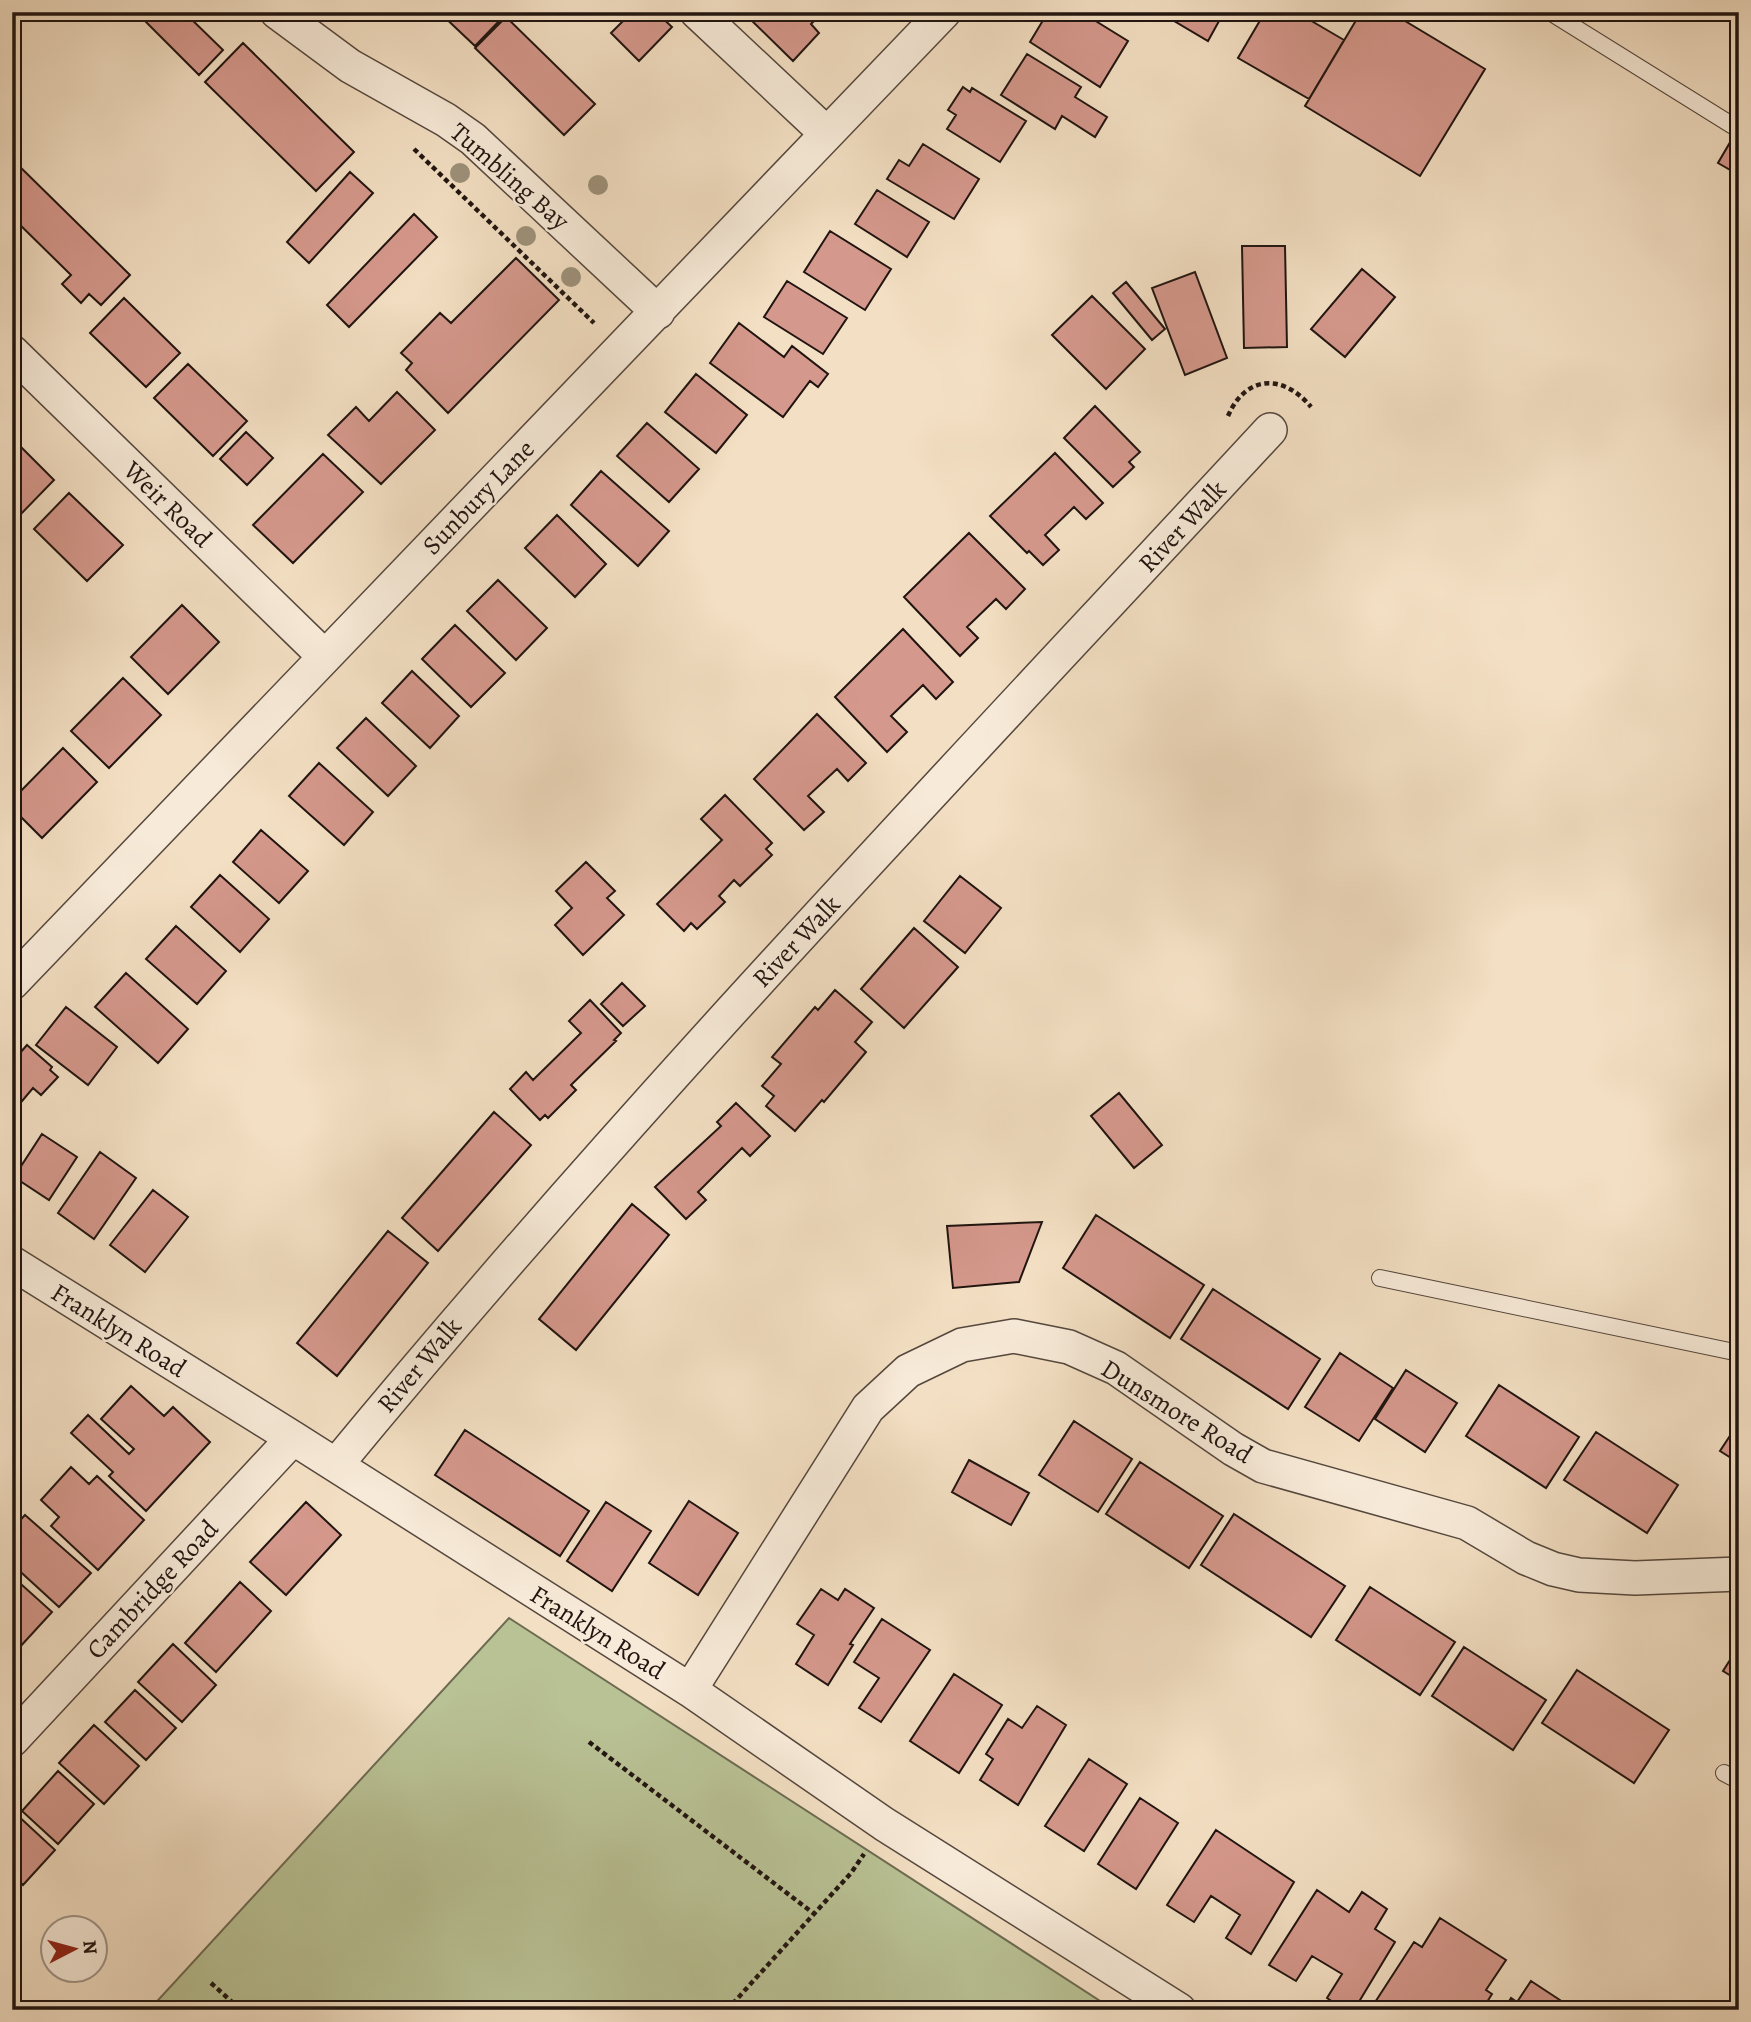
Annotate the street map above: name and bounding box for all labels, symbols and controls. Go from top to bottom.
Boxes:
street label: Tumbling Bay [443,115,577,238]
street label: Sunbury Lane [414,432,542,563]
street label: Weir Road [115,453,220,555]
street label: River Walk [1131,473,1234,580]
street label: River Walk [745,888,848,995]
street label: Franklyn Road [44,1275,193,1386]
street label: River Walk [369,1310,470,1420]
street label: Dunsmore Road [1094,1351,1259,1472]
street label: Cambridge Road [79,1512,226,1667]
street label: Franklyn Road [523,1577,672,1688]
north arrow [38,1913,108,1983]
text: N [76,1939,104,1956]

